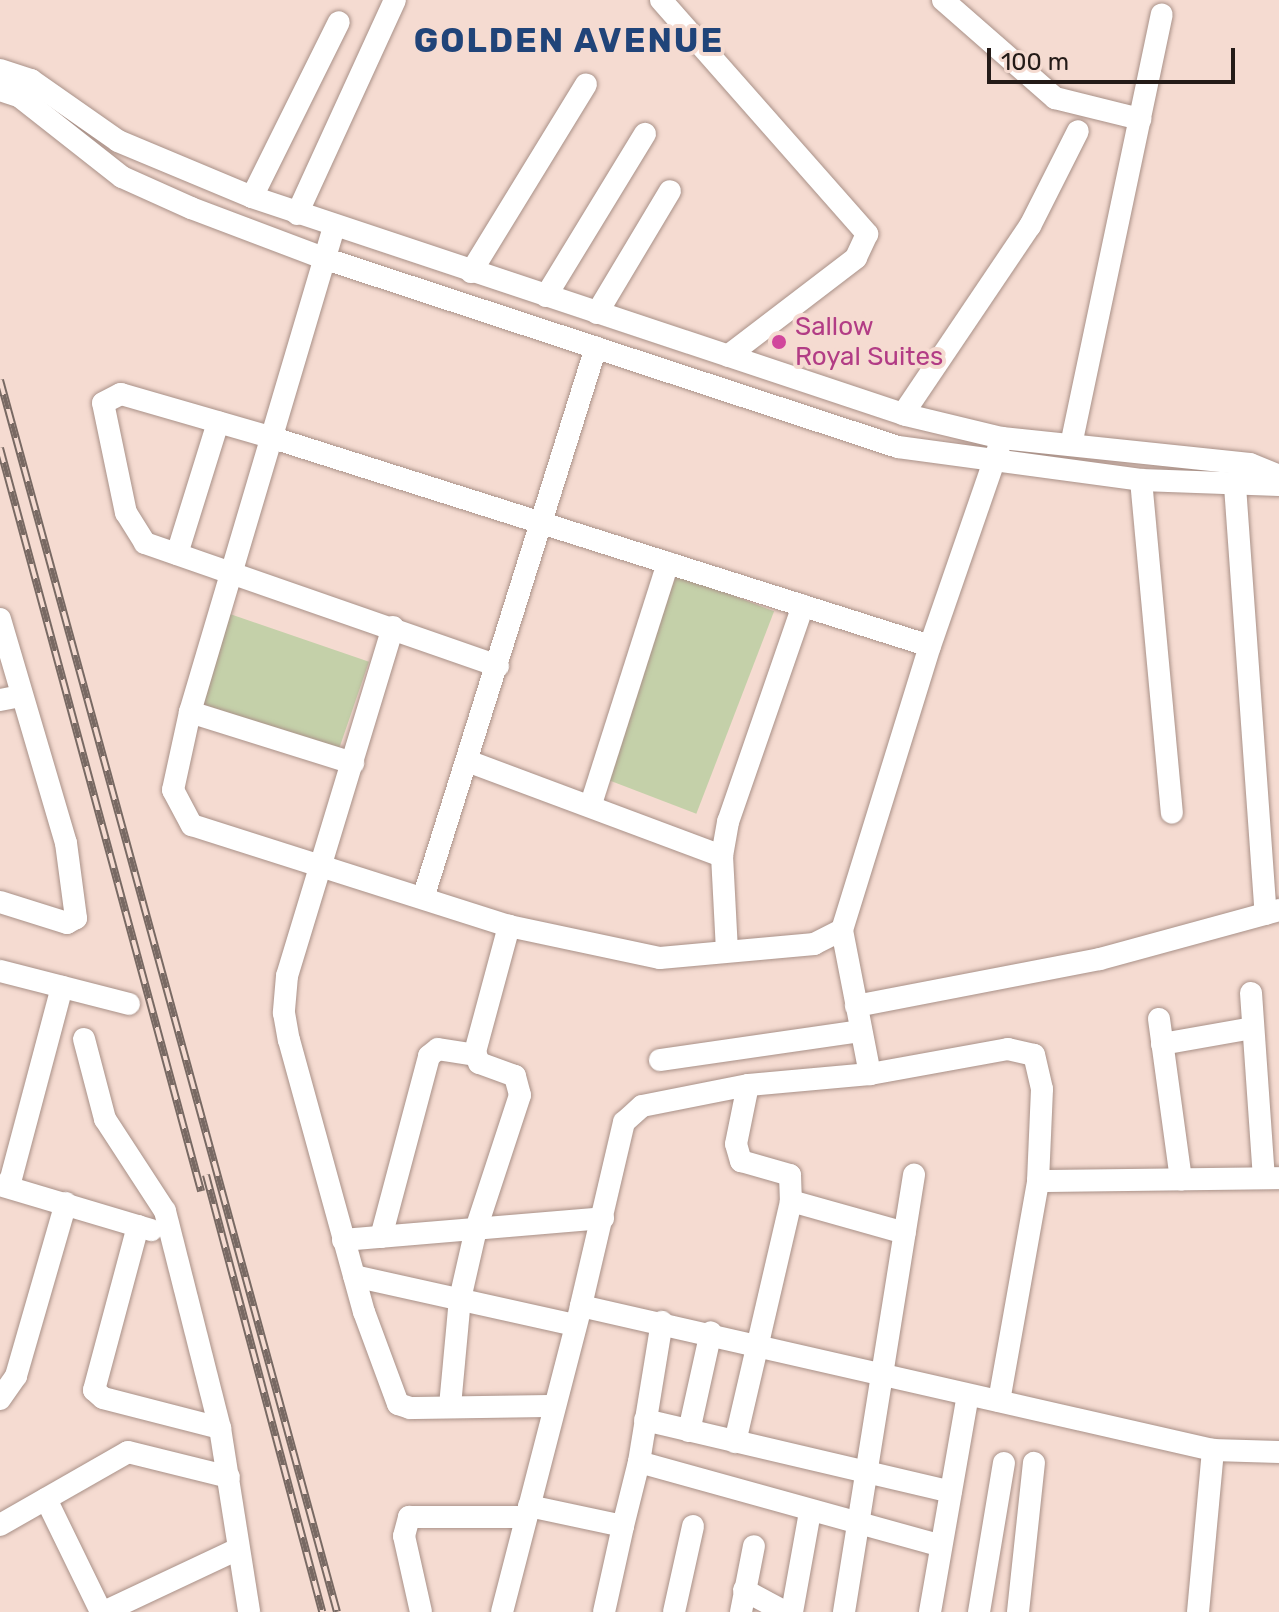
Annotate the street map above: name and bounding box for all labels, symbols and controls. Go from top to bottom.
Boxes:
district label: GOLDEN AVENUE [413,21,725,61]
scale bar [991,32,1239,82]
text: 100 m [1001,48,1069,76]
place label: Sallow Royal Suites [795,311,943,372]
marker: Sallow Royal Suites [770,333,788,351]

